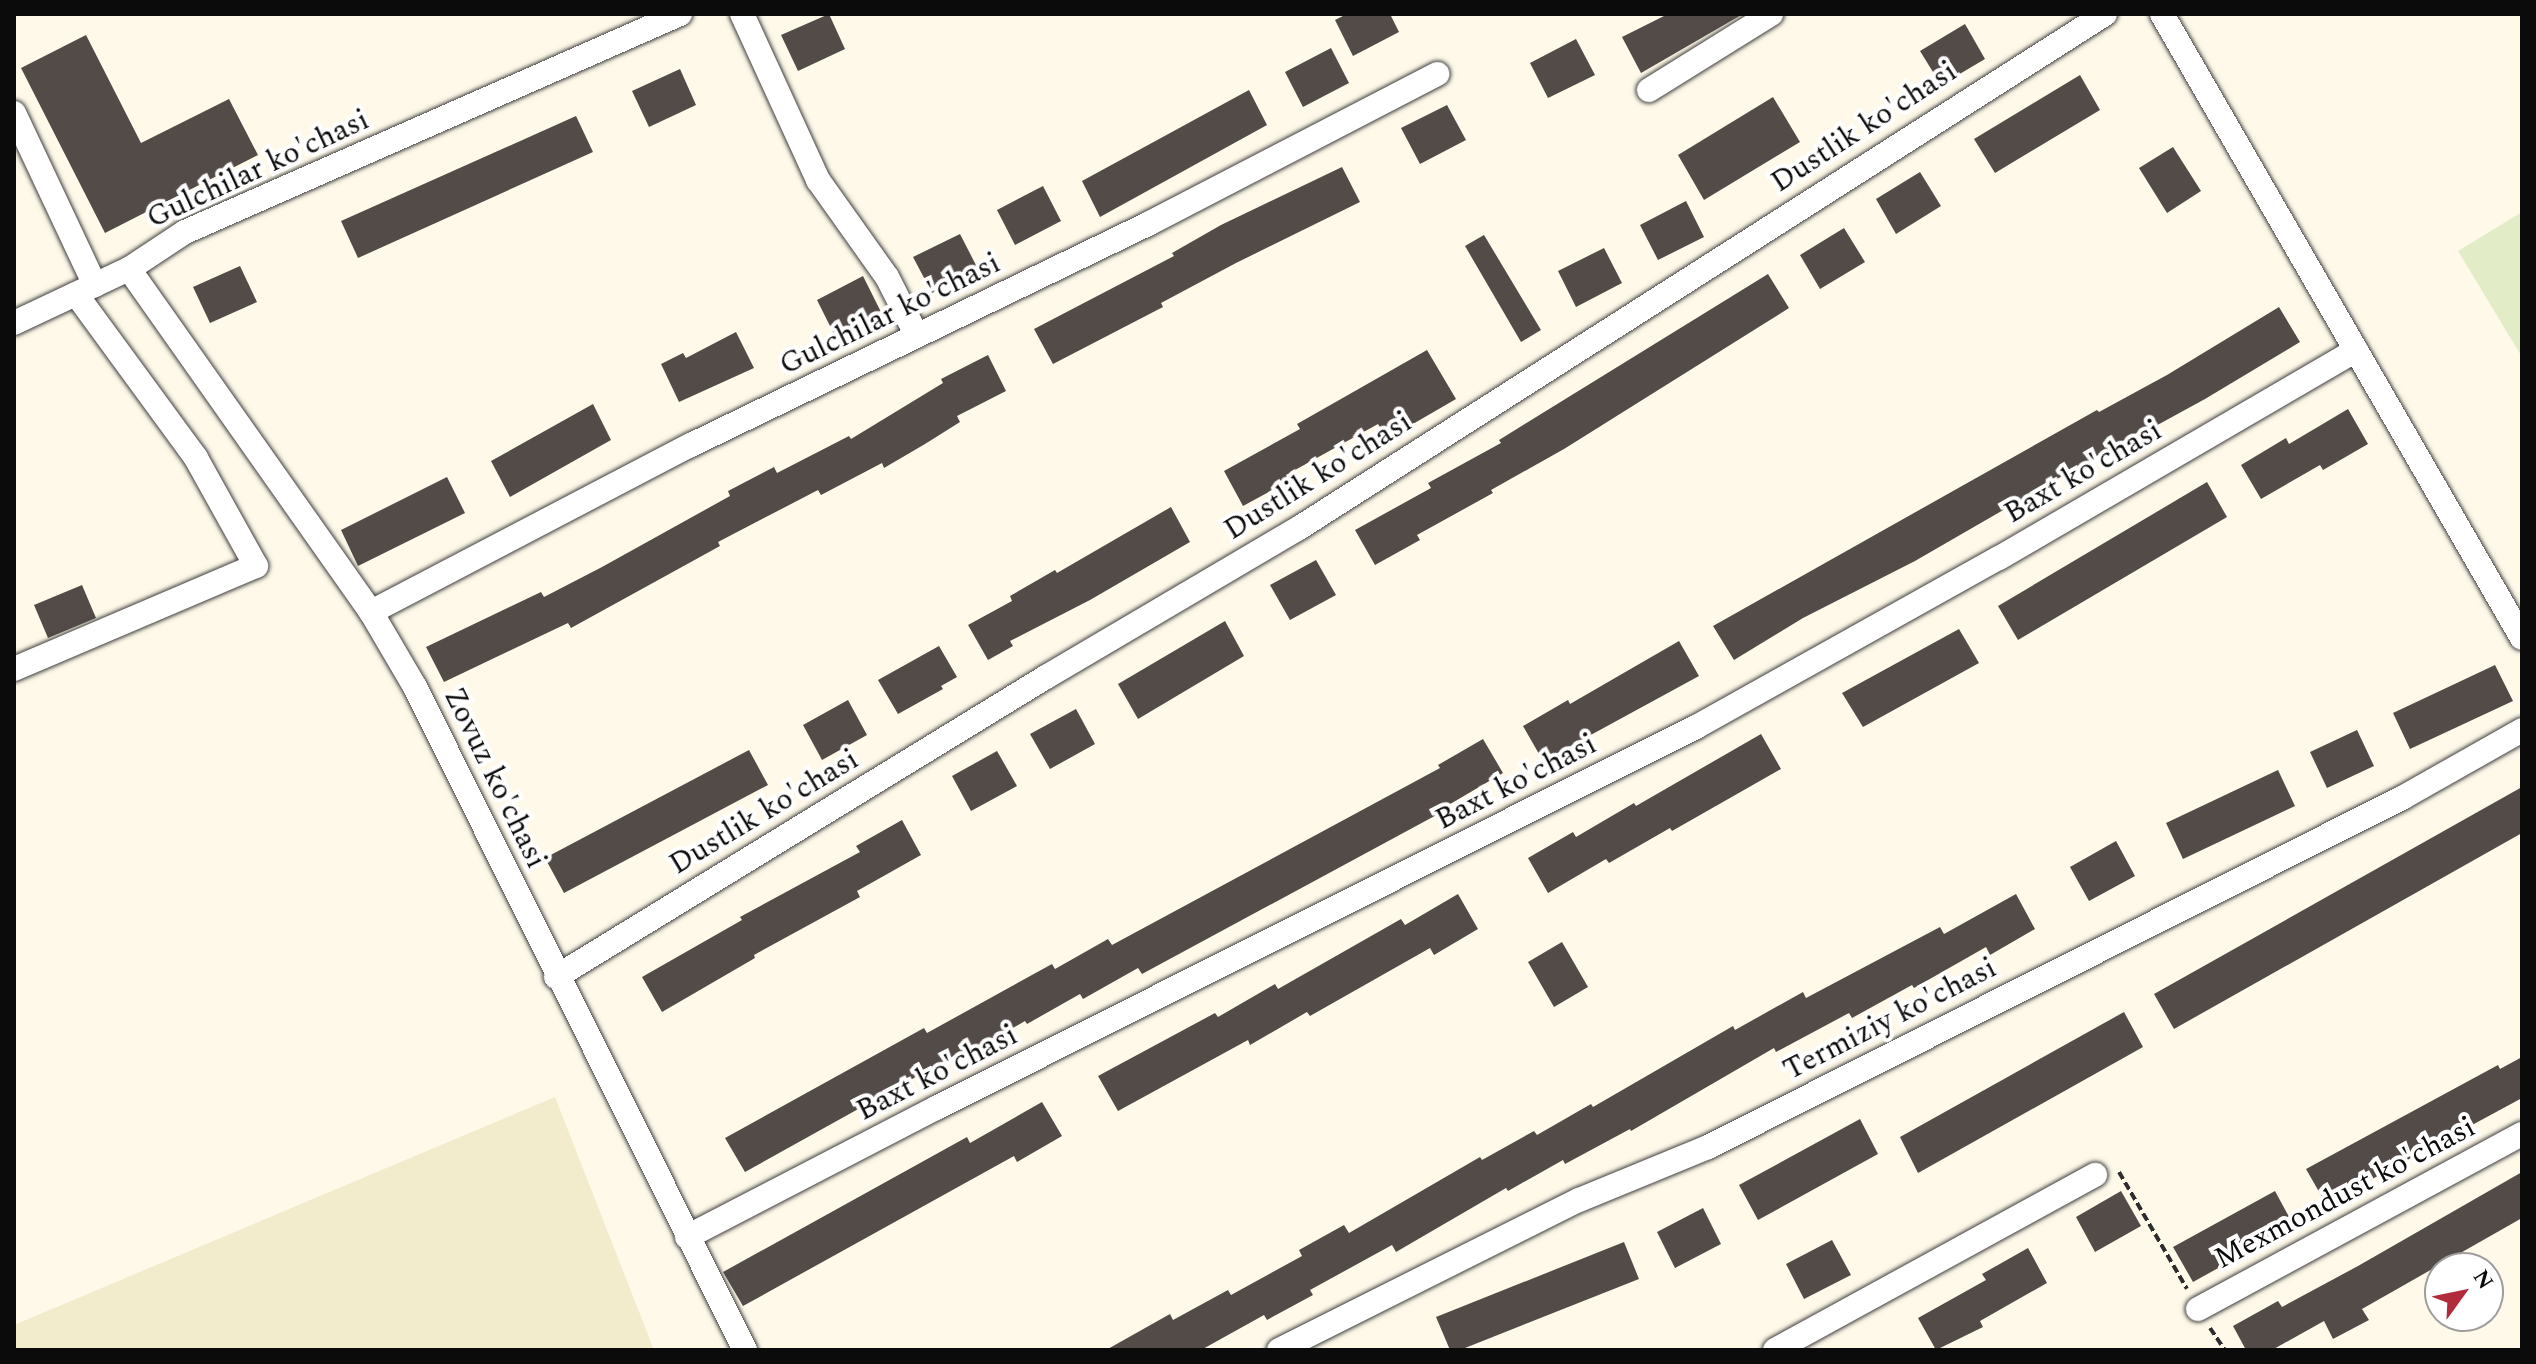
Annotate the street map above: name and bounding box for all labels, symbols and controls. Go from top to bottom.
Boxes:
street label: Dustlik ko'chasi [1764,54,1964,200]
street label: Gulchilar ko'chasi [141,102,375,236]
street label: Gulchilar ko'chasi [774,245,1006,383]
street label: Dustlik ko'chasi [1218,404,1418,548]
street label: Baxt ko'chasi [1998,412,2168,532]
street label: Zovuz ko'chasi [436,682,554,874]
street label: Baxt ko'chasi [1430,726,1602,838]
street label: Dustlik ko'chasi [663,741,865,883]
street label: Termiziy ko'chasi [1777,950,2003,1088]
street label: Baxt ko'chasi [851,1017,1023,1129]
street label: Mexmondust ko'chasi [2208,1109,2482,1277]
north arrow [2424,1252,2504,1332]
text: N [2464,1263,2502,1296]

